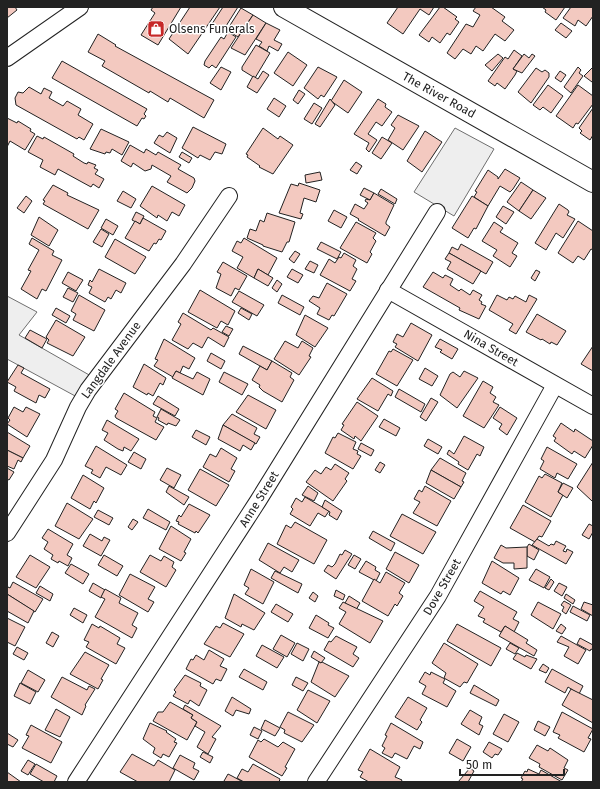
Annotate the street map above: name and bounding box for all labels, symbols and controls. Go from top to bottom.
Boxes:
shop icon: Olsens Funerals [146,19,166,39]
place label: Olsens Funerals [169,22,255,36]
street label: The River Road [400,69,478,121]
street label: Langdale Avenue [78,319,144,401]
street label: Nina Street [461,327,521,370]
street label: Anne Street [236,468,282,530]
street label: Dove Street [420,556,464,618]
scale bar [460,751,564,777]
text: 50 m [466,758,492,772]

